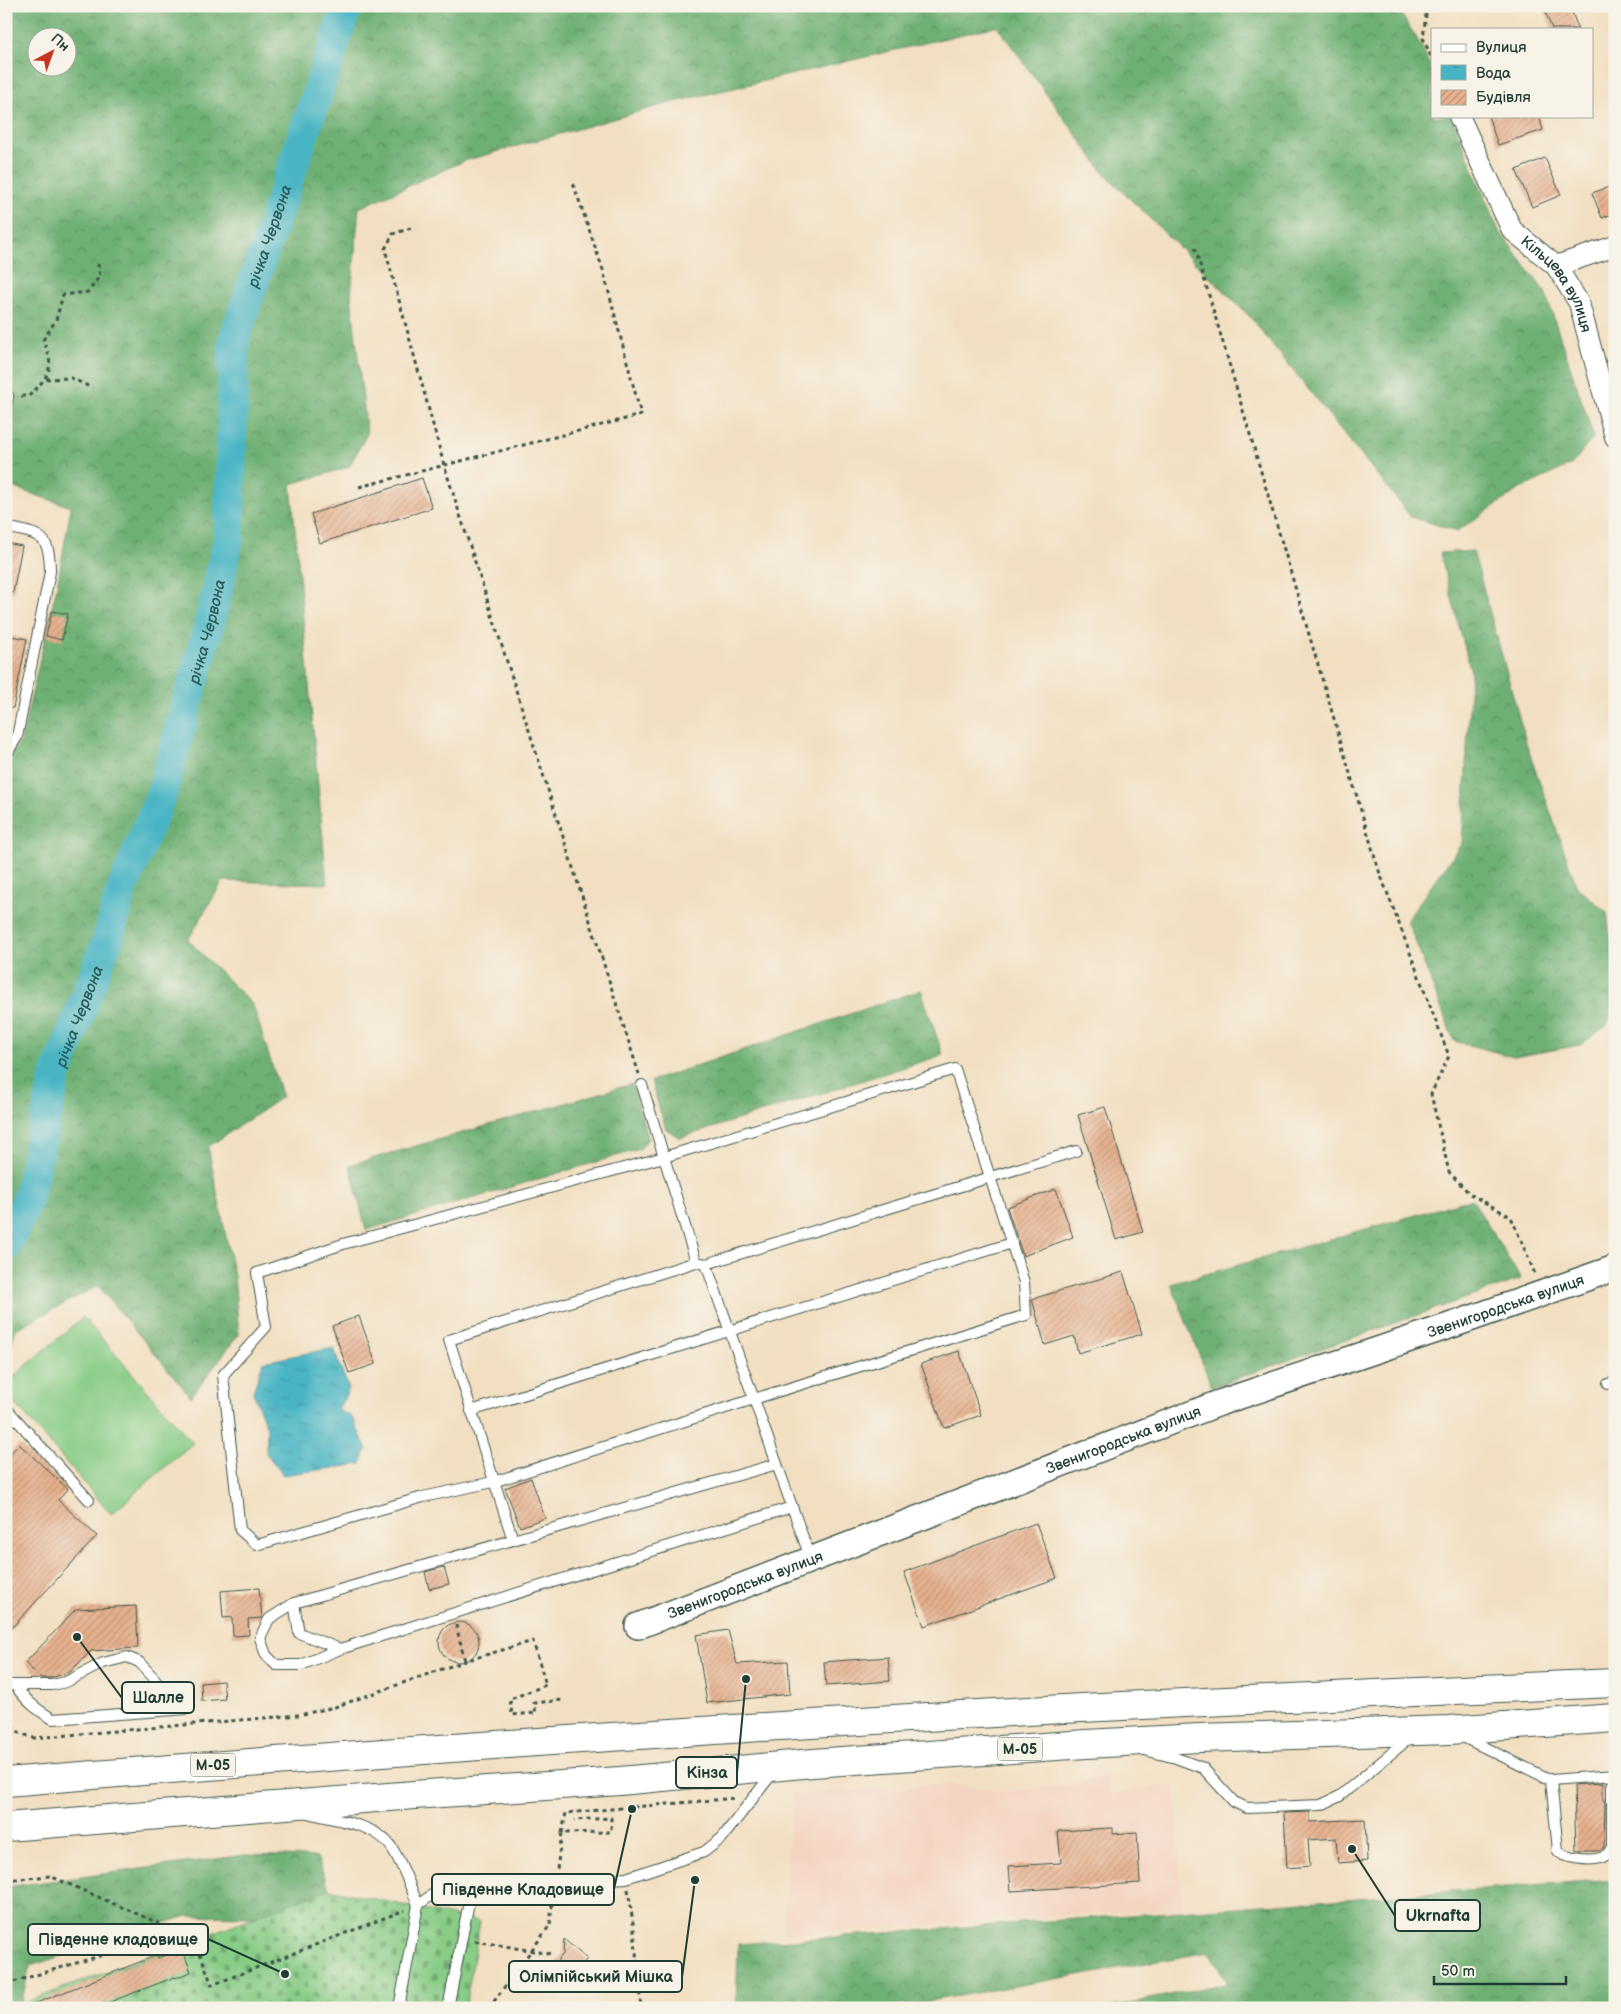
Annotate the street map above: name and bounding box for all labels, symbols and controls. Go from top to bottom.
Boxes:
north arrow [28,28,78,78]
legend [1431,28,1594,118]
text: Пн [48,30,73,55]
text: Вулиця [1476,38,1527,57]
text: Вода [1476,64,1511,83]
text: Будівля [1476,88,1531,107]
water label: річка Червона [244,183,297,291]
street label: Кільцева вулиця [1517,232,1595,335]
water label: річка Червона [185,578,230,687]
water label: річка Червона [51,963,108,1071]
street label: Звенигородська вулиця [1425,1271,1587,1343]
street label: Звенигородська вулиця [1043,1402,1204,1479]
street label: Звенигородська вулиця [665,1547,826,1624]
callout: Шалле [122,1682,194,1713]
text: Шалле [132,1689,184,1708]
road number: М-05 [998,1738,1042,1760]
road number: М-05 [190,1754,236,1776]
callout: Кінза [676,1757,737,1788]
text: Кінза [687,1764,728,1783]
callout: Південне Кладовище [432,1874,614,1905]
text: Південне Кладовище [442,1881,604,1900]
callout: Ukrnafta [1395,1900,1480,1931]
text: Ukrnafta [1406,1907,1470,1926]
callout: Південне кладовище [28,1924,208,1955]
text: Південне кладовище [38,1931,198,1950]
scale bar [1434,1954,1566,1986]
callout: Олімпійський Мішка [509,1961,682,1992]
text: 50 m [1441,1962,1475,1981]
text: Олімпійський Мішка [519,1968,673,1987]

